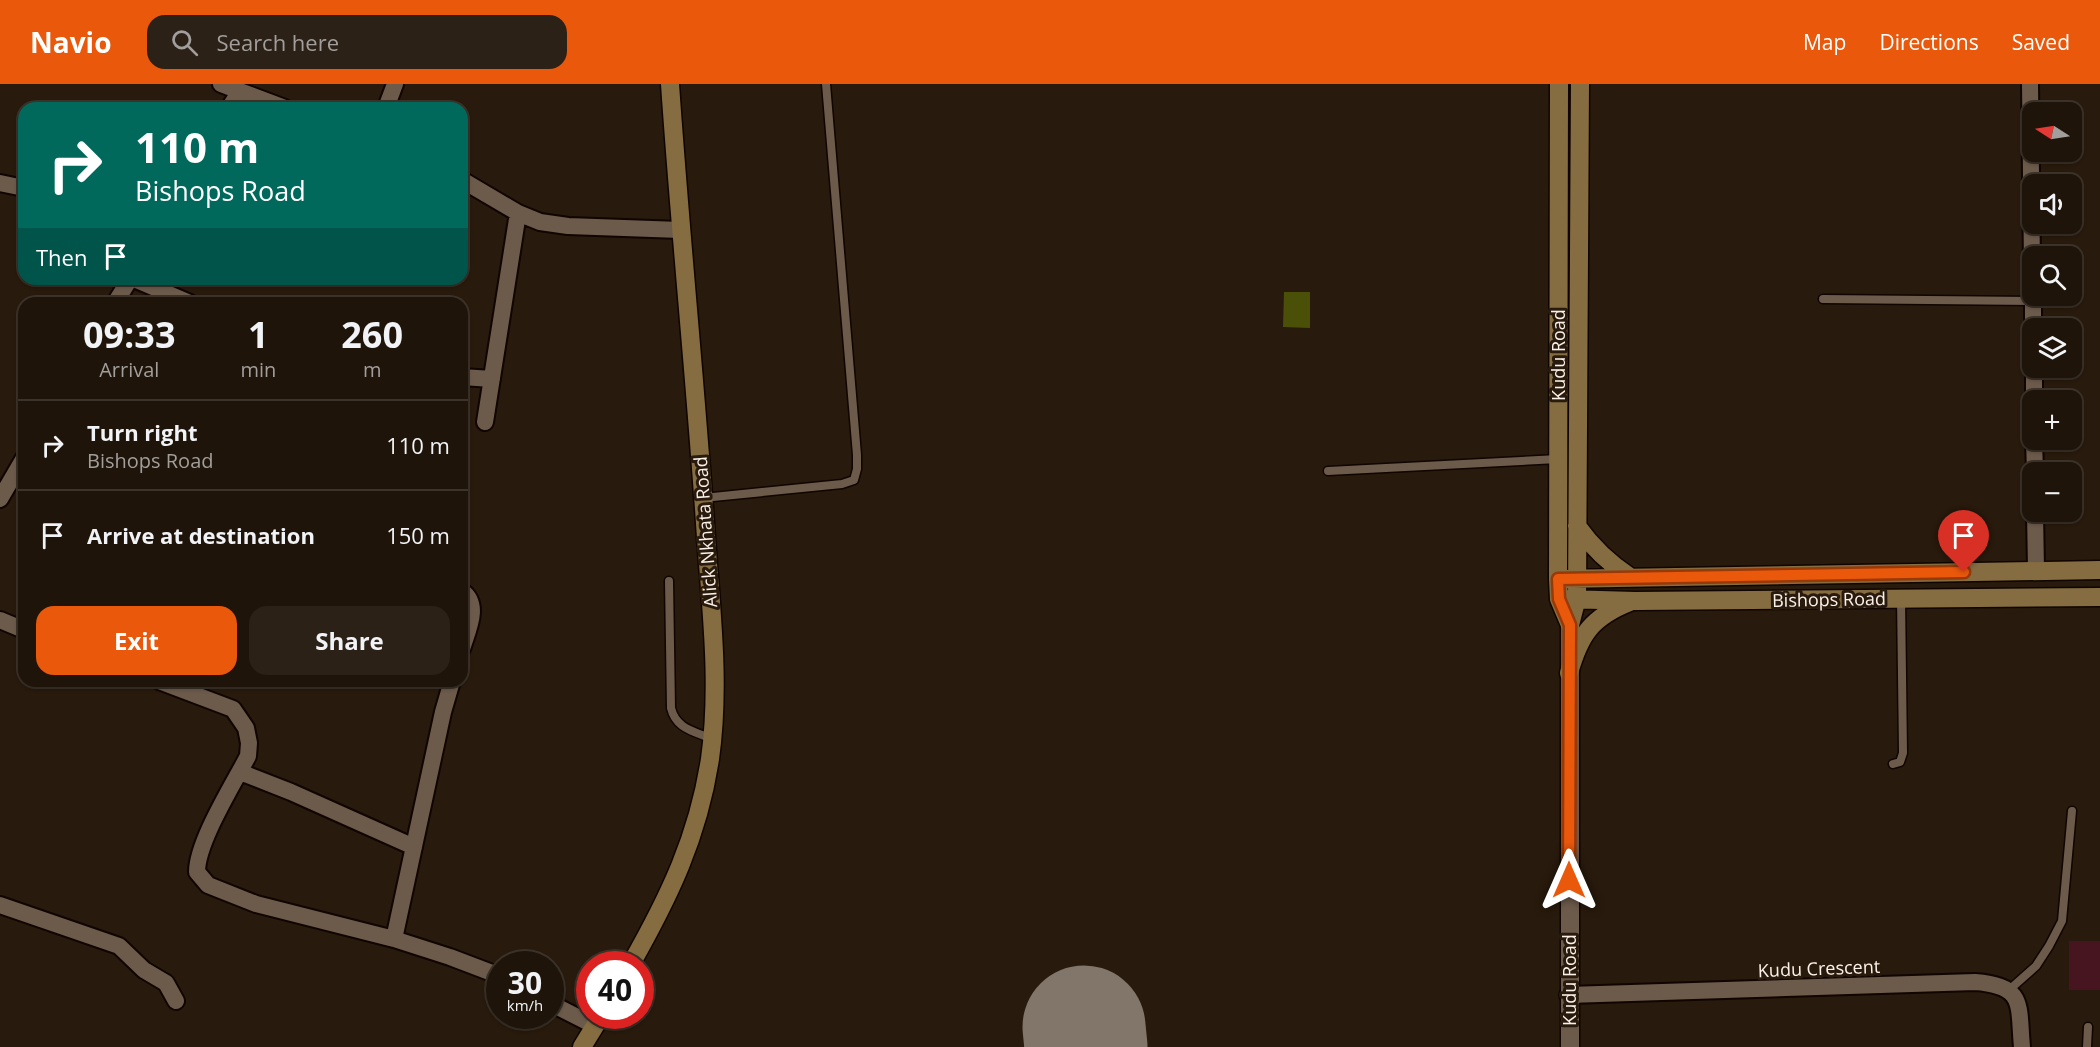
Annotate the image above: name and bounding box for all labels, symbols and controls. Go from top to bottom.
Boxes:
search box [147,15,567,69]
text: Navio [30,23,111,61]
icon: search [168,26,201,59]
text: Search here [216,27,339,57]
text: Map [1803,28,1846,56]
text: Directions [1879,28,1979,56]
text: Saved [2012,28,2070,56]
north arrow [2022,102,2082,162]
map controls [2022,102,2082,522]
text: 110 m [135,118,259,175]
icon: right [36,126,114,204]
text: Bishops Road [135,172,306,209]
button: sound [2022,174,2082,234]
icon: arrive [99,240,132,273]
text: Then [36,242,87,272]
button: search [2022,246,2082,306]
street label: Kudu Road [1546,309,1570,401]
text: 09:33 [83,310,176,359]
text: 1 [248,310,269,359]
text: 260 [341,310,403,359]
button: layers [2022,318,2082,378]
text: Arrival [99,356,159,383]
text: min [240,356,276,383]
text: m [363,356,381,383]
button: + [2022,390,2082,450]
text: Turn right [87,417,198,447]
icon: right [36,429,69,462]
text: 110 m [386,430,450,460]
text: Bishops Road [87,447,213,474]
street label: Alick Nkhata Road [688,456,722,608]
button: − [2022,462,2082,522]
pin [1938,510,1989,572]
icon: arrive [36,519,69,552]
icon: arrive [1947,519,1980,552]
text: Arrive at destination [87,520,315,550]
text: 150 m [386,520,450,550]
street label: Bishops Road [1772,586,1886,612]
button: Exit [36,606,237,675]
button: Share [249,606,450,675]
position arrow [1537,848,1601,912]
street label: Kudu Road [1557,934,1581,1026]
speed limit sign: 40 [576,951,654,1029]
street label: Kudu Crescent [1757,954,1881,982]
text: 30 [508,962,542,1003]
text: km/h [507,995,543,1015]

